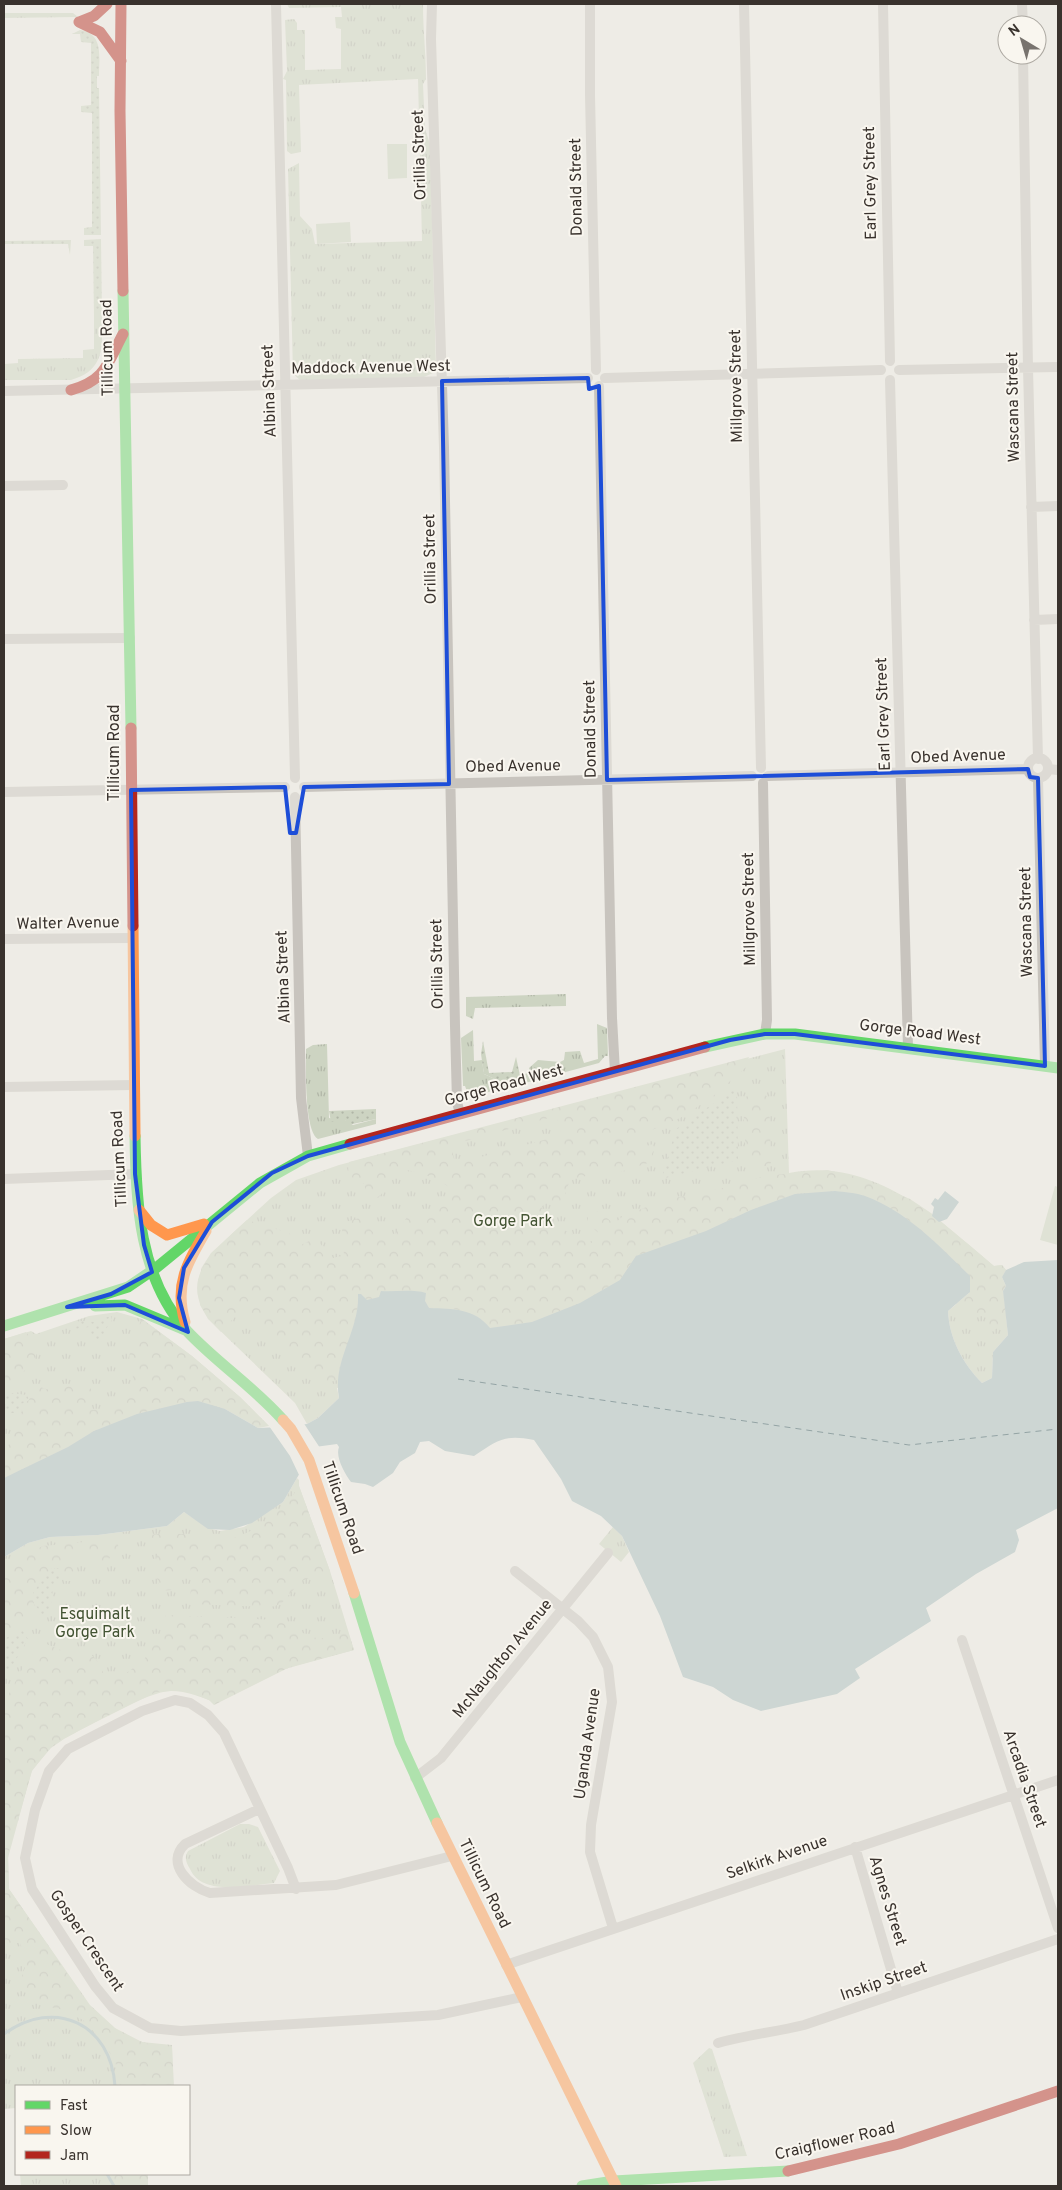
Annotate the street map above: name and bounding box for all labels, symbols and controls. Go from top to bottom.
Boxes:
north arrow [997,15,1047,65]
text: N [1006,21,1024,41]
street label: Orillia Street [408,109,432,201]
street label: Earl Grey Street [860,126,882,240]
street label: Donald Street [566,138,588,236]
street label: Tillicum Road [97,299,119,397]
street label: Millgrove Street [726,329,748,443]
street label: Albina Street [258,344,282,438]
street label: Wascana Street [1003,352,1025,462]
street label: Maddock Avenue West [291,357,451,379]
street label: Orillia Street [420,514,442,604]
street label: Earl Grey Street [872,657,896,771]
street label: Donald Street [580,680,602,778]
street label: Tillicum Road [105,704,125,802]
street label: Obed Avenue [910,745,1006,769]
street label: Obed Avenue [465,756,561,778]
street label: Millgrove Street [739,852,761,966]
street label: Wascana Street [1016,867,1038,977]
street label: Walter Avenue [16,913,120,935]
street label: Orillia Street [427,919,449,1009]
street label: Albina Street [272,930,296,1024]
street label: Gorge Road West [858,1016,982,1050]
street label: Gorge Road West [442,1060,566,1112]
street label: Tillicum Road [107,1110,133,1208]
park label: Gorge Park [473,1212,553,1232]
street label: Tillicum Road [317,1459,367,1557]
street label: McNaughton Avenue [449,1596,557,1722]
park label: Esquimalt Gorge Park [55,1605,135,1643]
street label: Uganda Avenue [570,1687,606,1801]
street label: Arcadia Street [998,1727,1050,1831]
street label: Selkirk Avenue [724,1831,830,1885]
street label: Tillicum Road [454,1836,514,1932]
street label: Agnes Street [864,1854,910,1948]
street label: Gosper Crescent [44,1886,128,1996]
street label: Inskip Street [838,1958,930,2006]
legend [15,2085,190,2175]
text: Fast [60,2097,88,2116]
street label: Craigflower Road [773,2118,897,2166]
text: Slow [60,2122,92,2141]
text: Jam [60,2147,89,2166]

